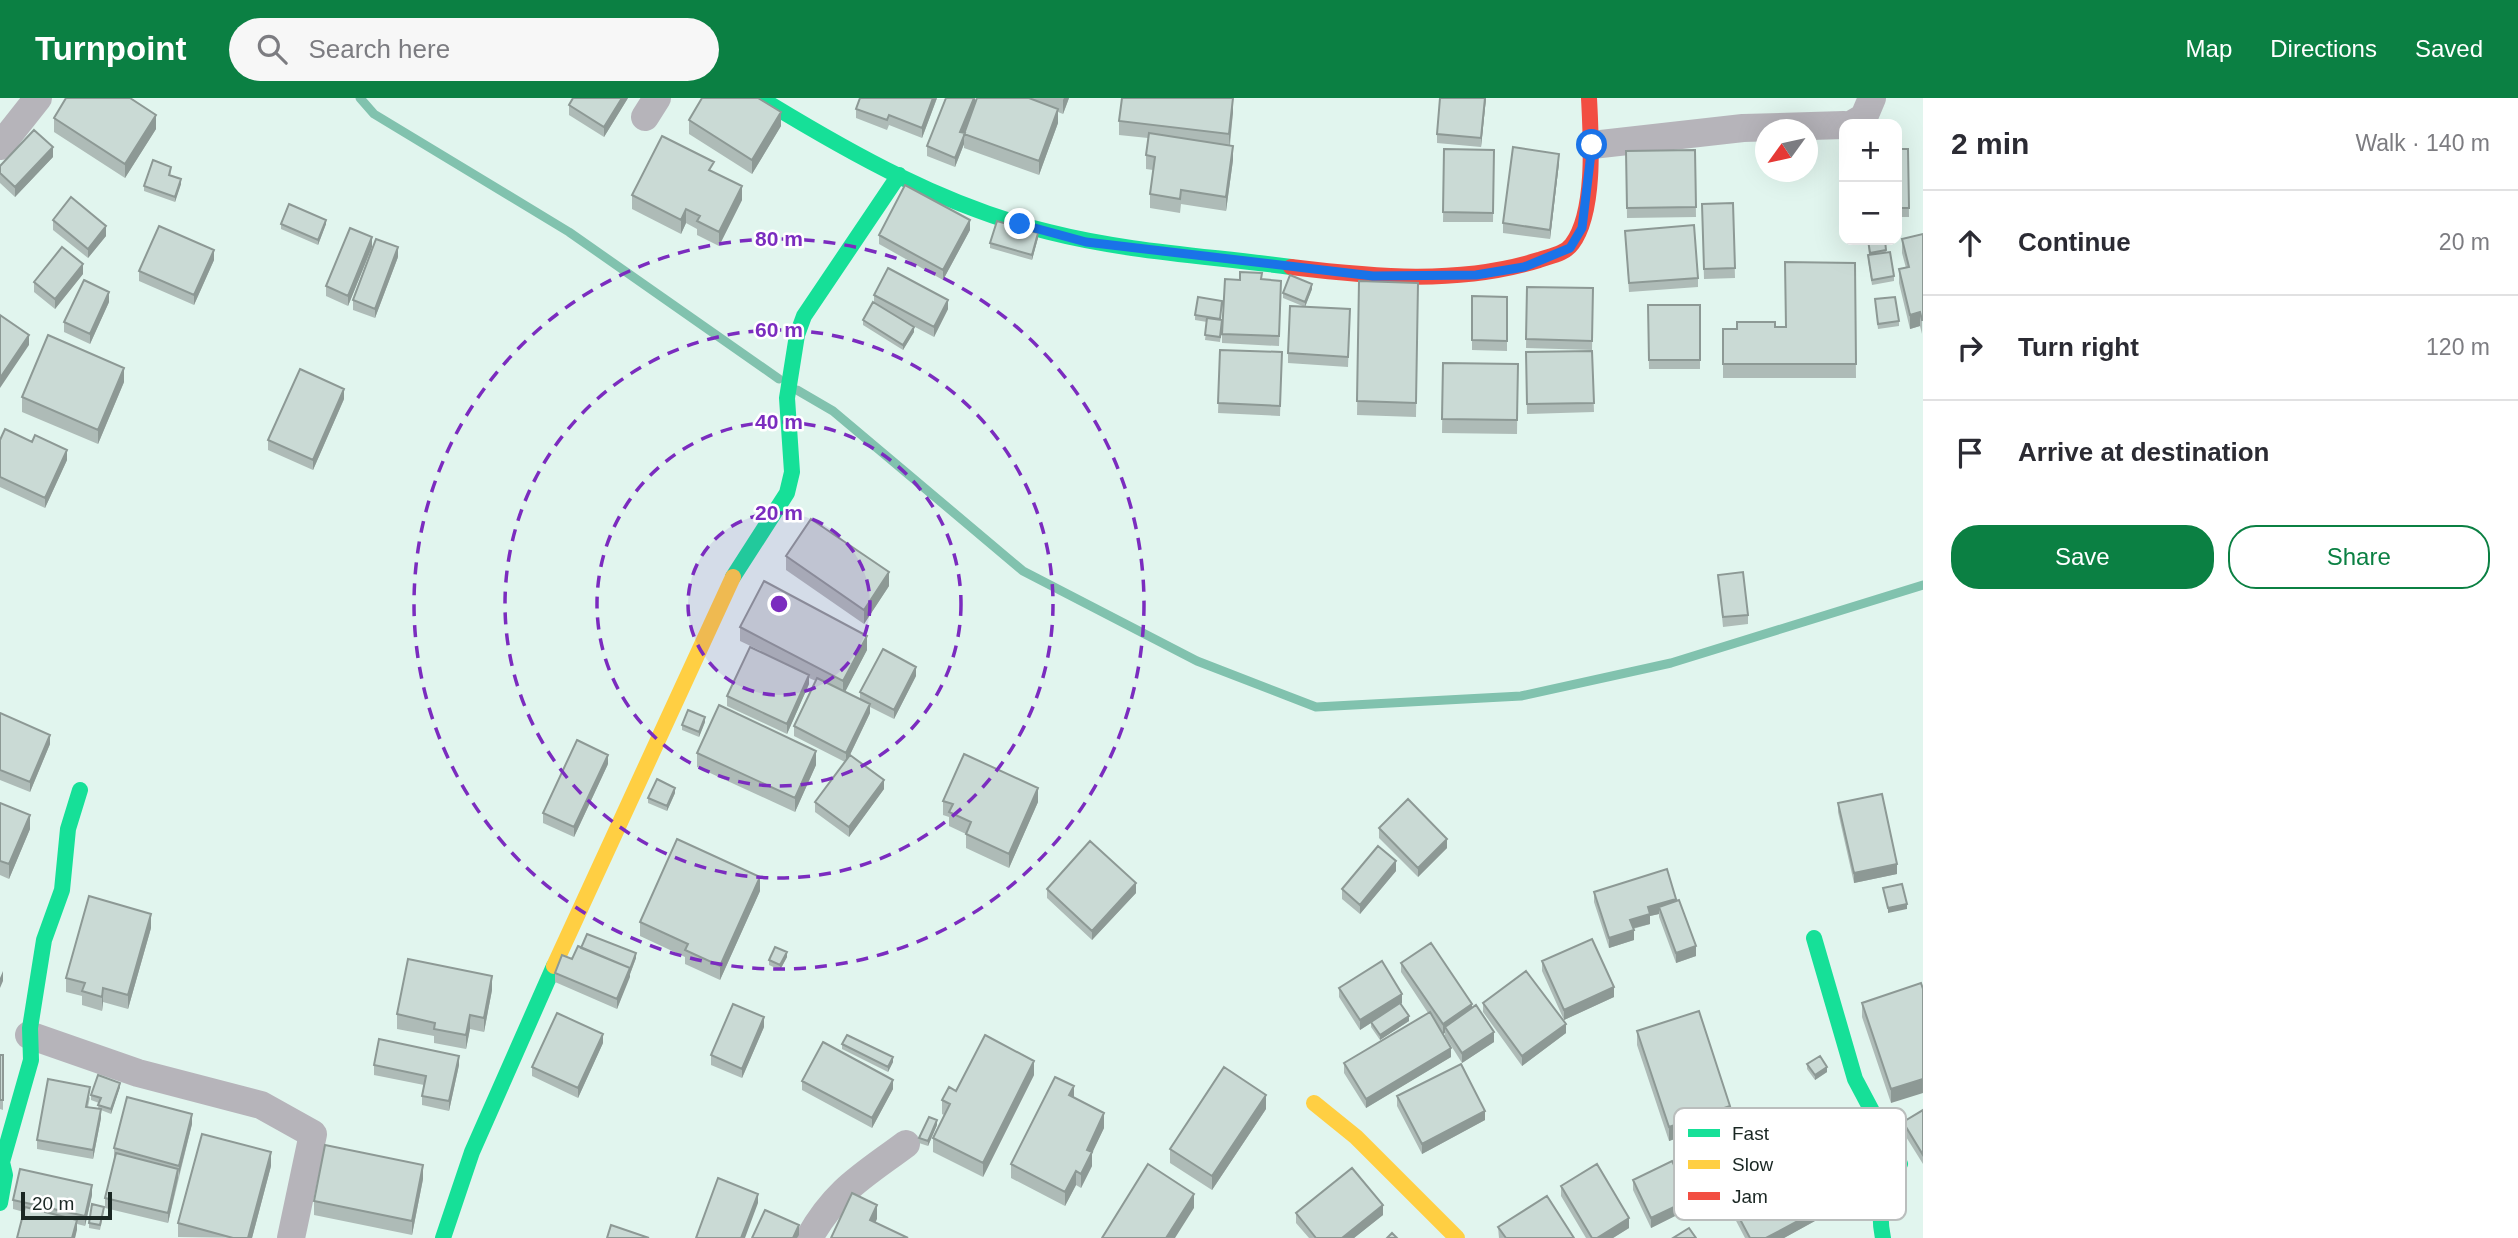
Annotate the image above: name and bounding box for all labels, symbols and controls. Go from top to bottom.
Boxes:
search box [229,18,719,81]
text: Turnpoint [35,30,187,67]
icon: search [253,30,291,68]
text: Search here [309,34,450,64]
text: Map [2186,35,2232,62]
text: Directions [2270,35,2377,62]
text: Saved [2415,35,2483,62]
north arrow [1755,119,1818,182]
map controls [1839,119,1902,245]
button: + [1839,119,1902,182]
text: 2 min [1951,127,2029,160]
route start [1576,129,1607,160]
text: Walk · 140 m [2355,130,2490,156]
button: − [1839,182,1902,245]
route end [1004,208,1035,239]
icon: ahead [1951,224,1989,262]
text: 80 m [755,227,803,250]
text: Continue [2018,227,2131,257]
text: 20 m [2439,229,2490,255]
text: 60 m [755,318,803,341]
icon: right [1951,329,1989,367]
text: Turn right [2018,332,2139,362]
text: 120 m [2426,334,2490,360]
text: 40 m [755,410,803,433]
icon: arrive [1951,434,1989,472]
text: Arrive at destination [2018,437,2269,467]
text: 20 m [755,501,803,524]
button: Save [1951,525,2214,589]
button: Share [2228,525,2490,589]
centre of rings [767,592,791,616]
legend [1674,1108,1906,1220]
text: Fast [1732,1123,1770,1144]
text: Slow [1732,1154,1773,1175]
text: Jam [1732,1186,1768,1207]
scale bar [21,1189,112,1221]
text: 20 m [32,1193,74,1214]

